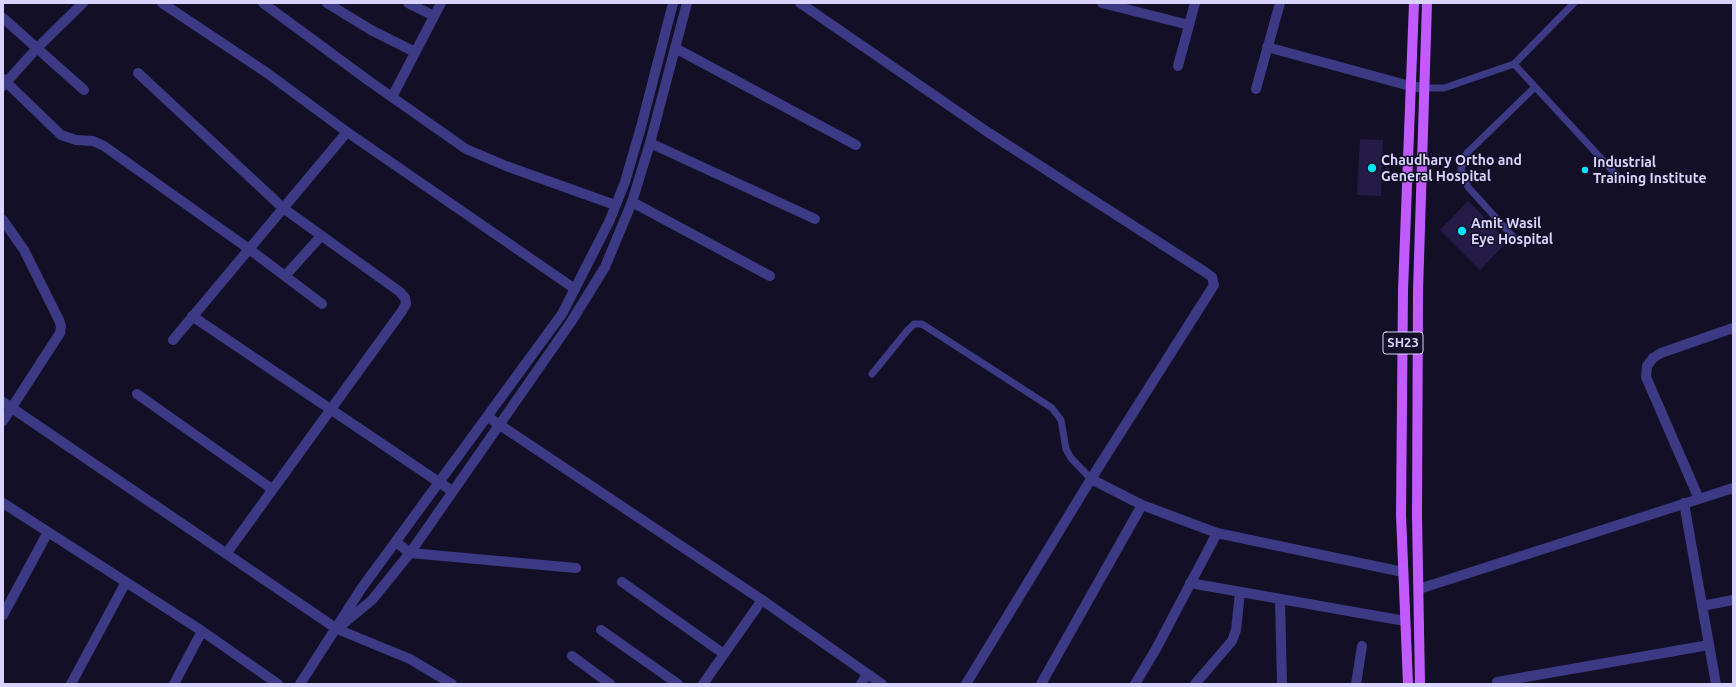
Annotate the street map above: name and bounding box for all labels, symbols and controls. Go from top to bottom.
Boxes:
place label: Chaudhary Ortho and General Hospital [1381,152,1522,184]
place label: Industrial Training Institute [1593,154,1707,186]
marker: Chaudhary Ortho and General Hospital [1366,162,1378,174]
marker: Industrial Training Institute [1580,165,1590,175]
place label: Amit Wasil Eye Hospital [1471,215,1553,248]
marker: Amit Wasil Eye Hospital [1456,225,1468,237]
road number: SH23 [1383,332,1423,354]

